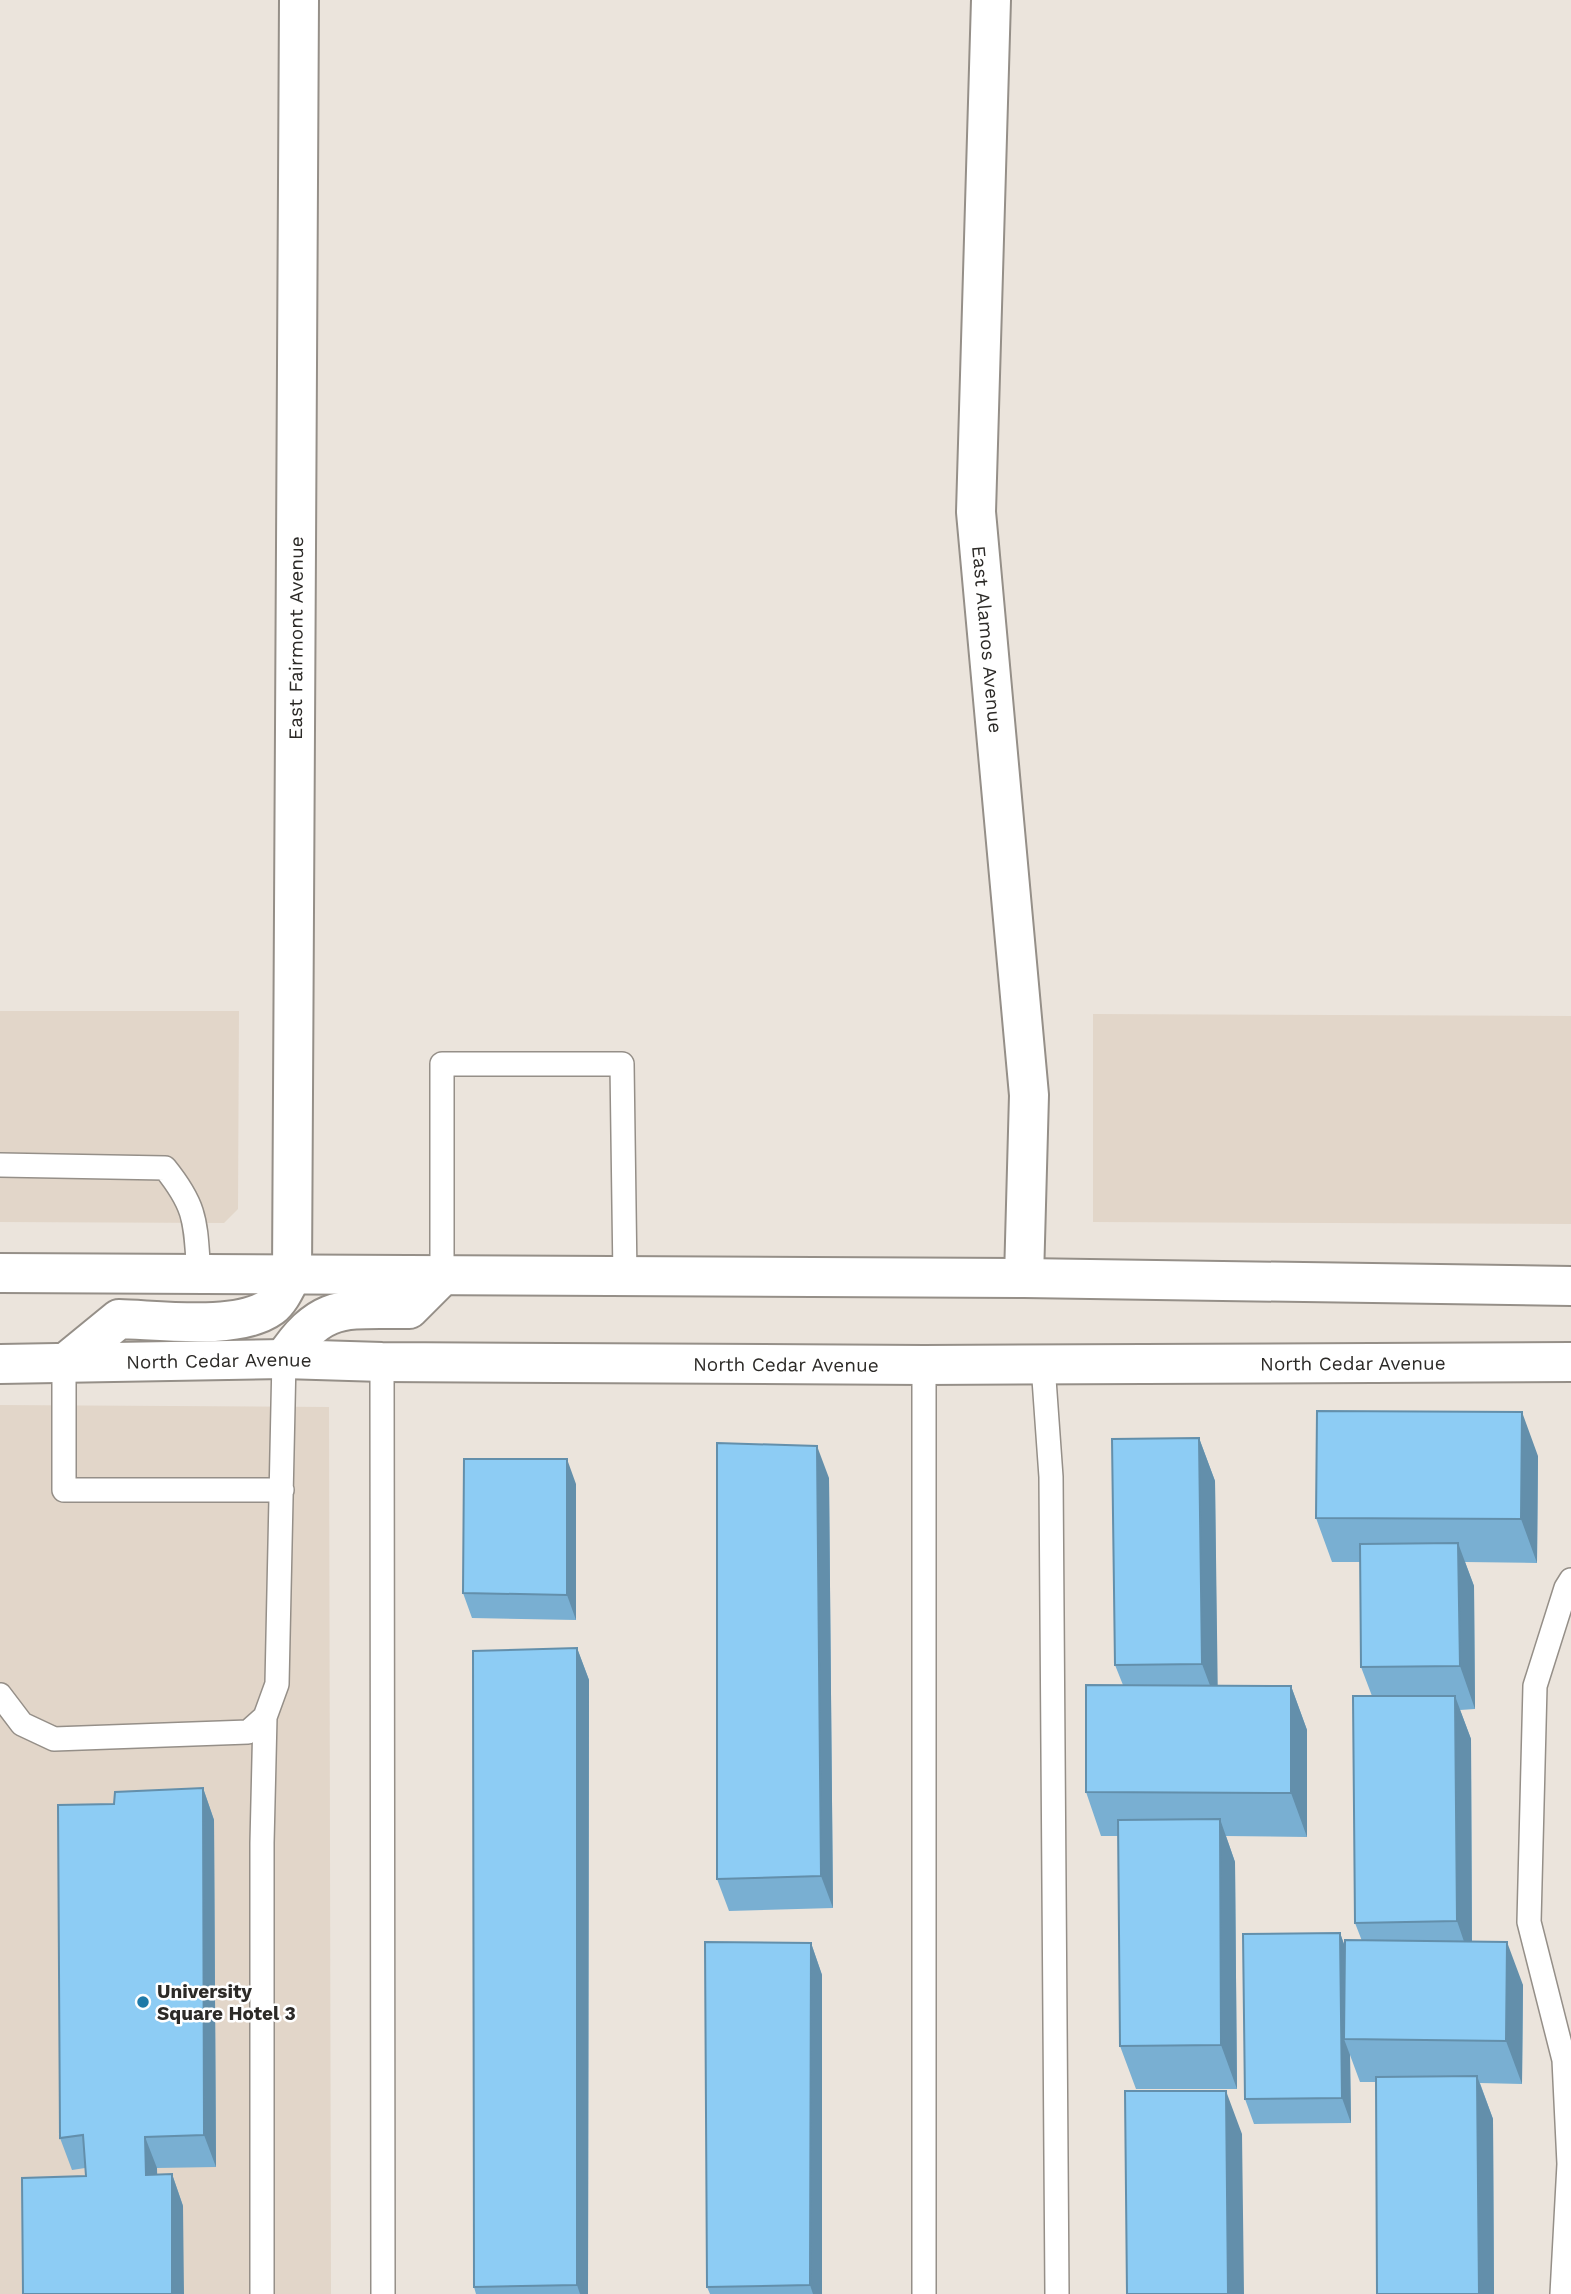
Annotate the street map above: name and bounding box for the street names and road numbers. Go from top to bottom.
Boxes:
street label: East Fairmont Avenue [284,536,308,740]
street label: East Alamos Avenue [967,545,1007,734]
street label: North Cedar Avenue [126,1348,312,1374]
street label: North Cedar Avenue [1260,1352,1446,1375]
street label: North Cedar Avenue [693,1353,879,1377]

